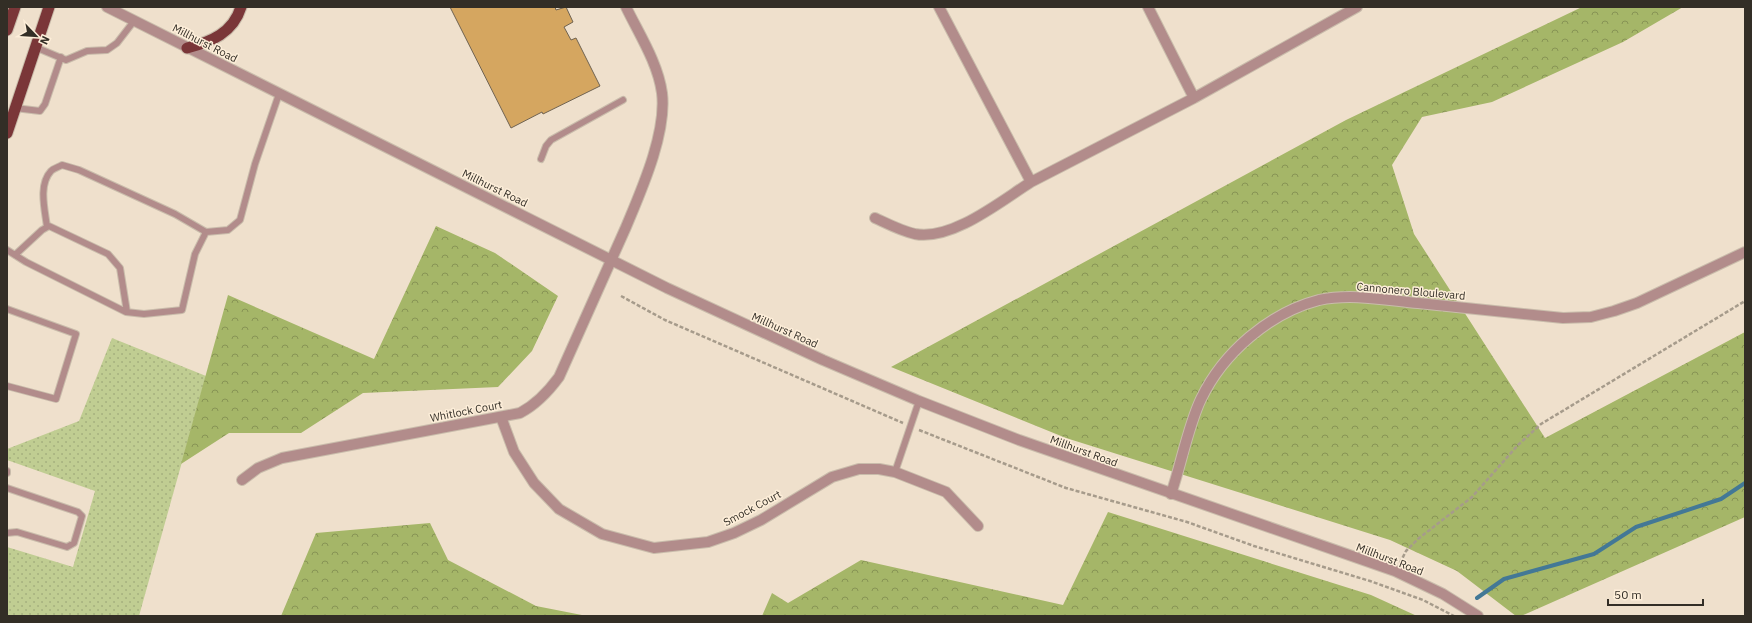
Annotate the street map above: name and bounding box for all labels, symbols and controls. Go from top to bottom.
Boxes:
north arrow [16,16,56,56]
street label: Millhurst Road [170,21,240,65]
text: N [37,34,53,47]
street label: Millhurst Road [460,166,530,210]
street label: Cannonero Bloulevard [1356,279,1466,303]
street label: Millhurst Road [750,309,820,351]
street label: Whitlock Court [429,397,503,425]
street label: Millhurst Road [1048,432,1120,470]
street label: Smock Court [721,487,783,529]
street label: Millhurst Road [1354,540,1426,578]
scale bar [1608,581,1703,607]
text: 50 m [1614,587,1642,602]

